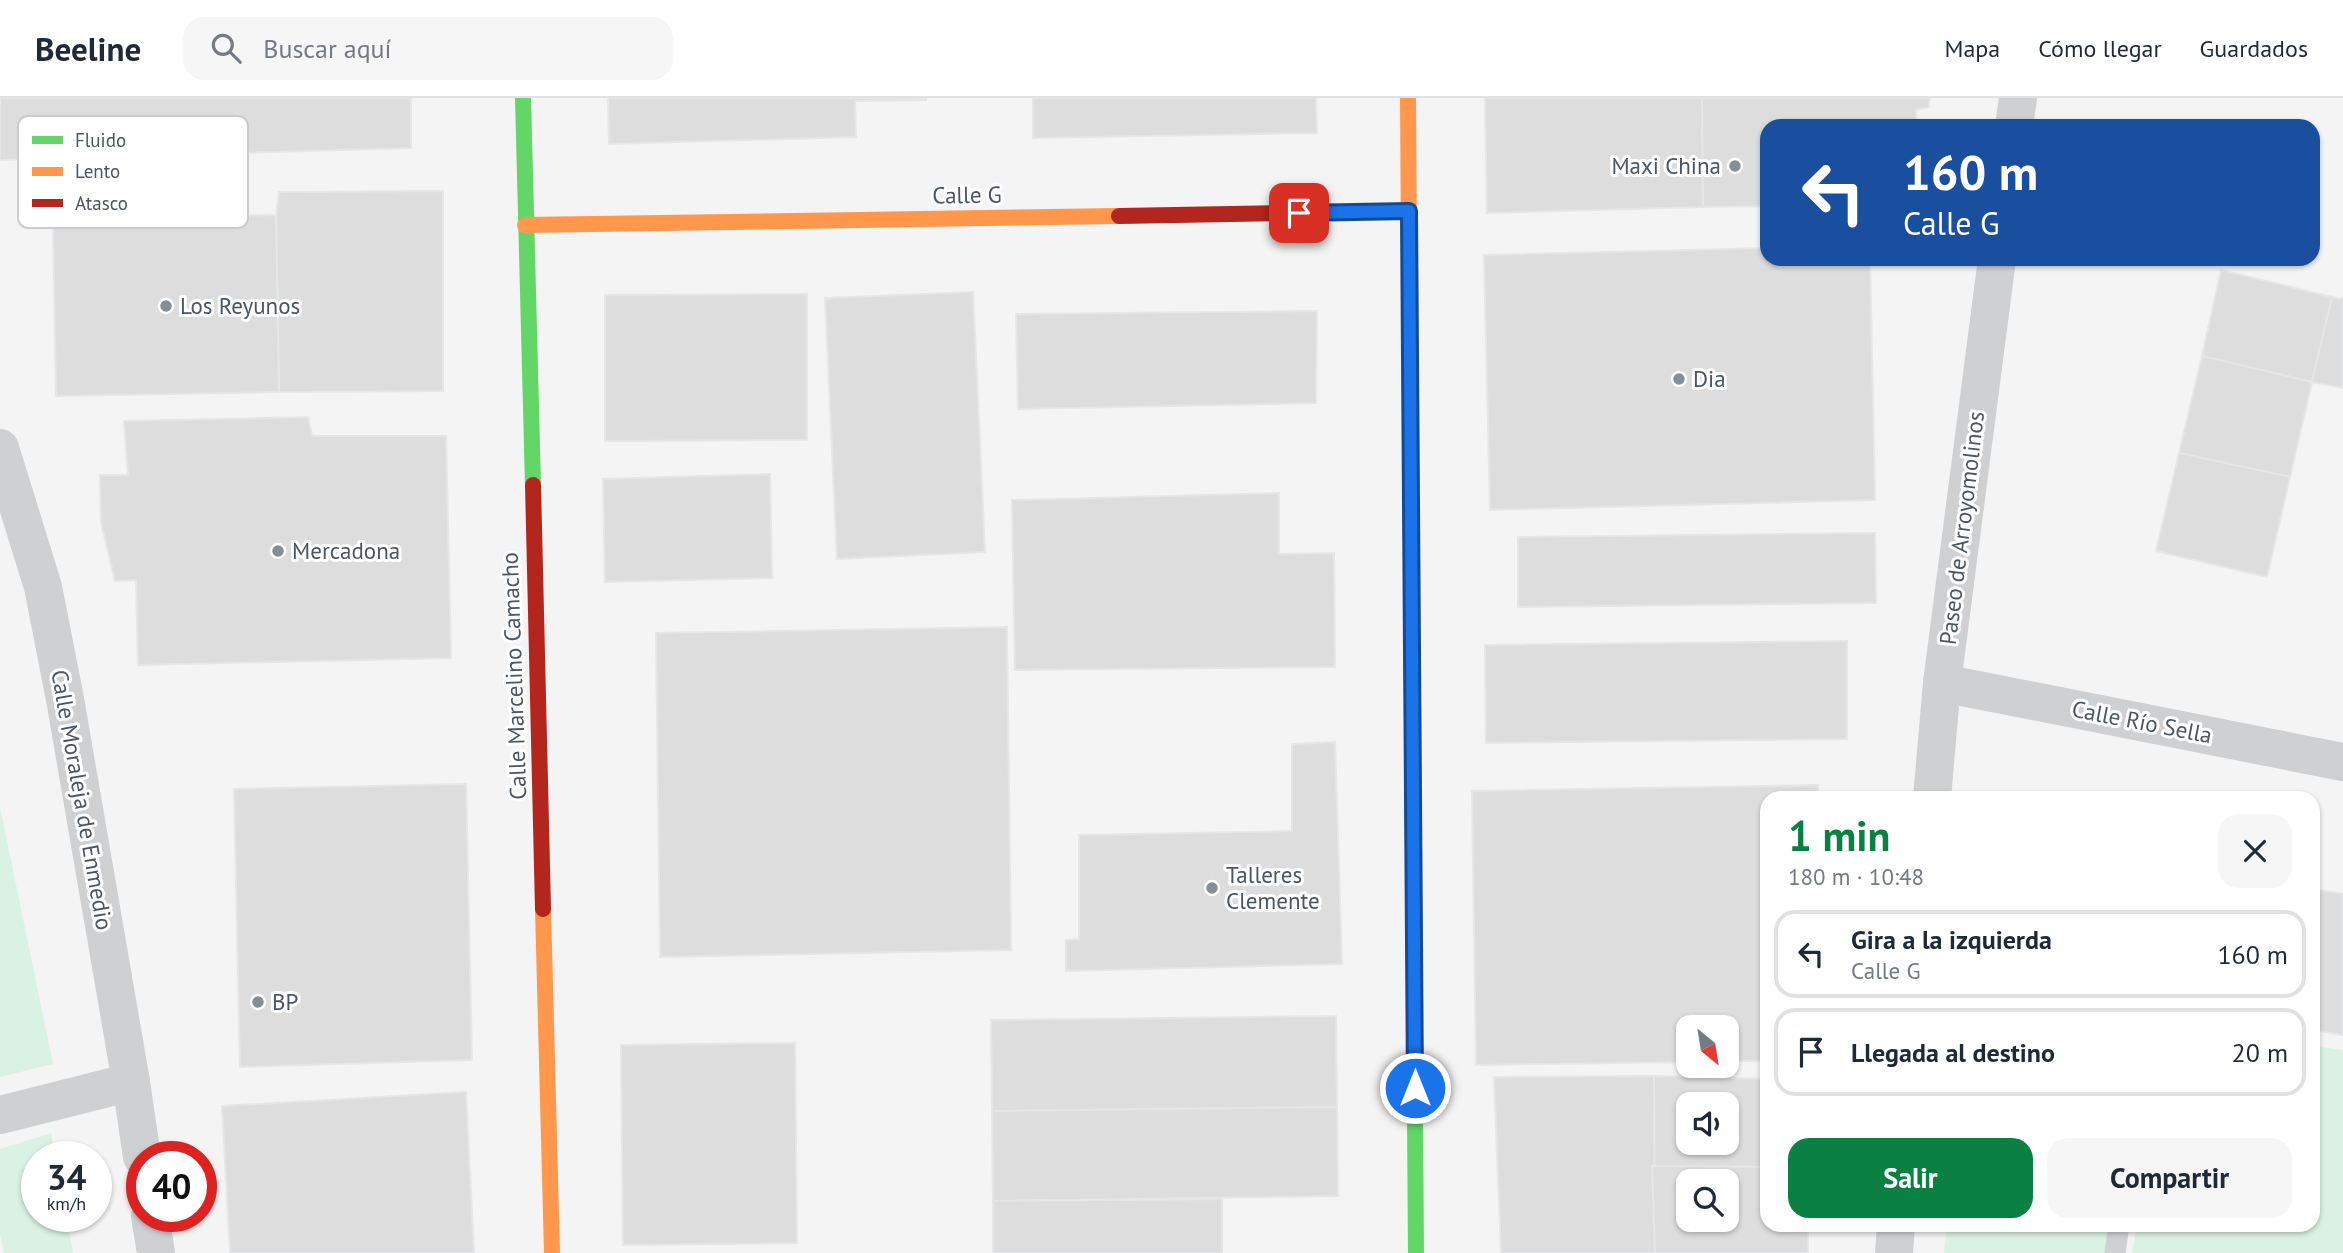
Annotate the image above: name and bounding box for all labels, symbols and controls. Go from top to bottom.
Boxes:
search box [183,17,673,80]
text: Beeline [35,27,141,70]
icon: search [207,29,245,67]
text: Buscar aquí [263,32,392,65]
text: Mapa [1944,33,2000,64]
text: Cómo llegar [2038,33,2162,64]
text: Guardados [2200,33,2308,64]
legend [18,116,248,228]
text: Fluido [75,128,126,152]
text: 160 m [1903,140,2038,204]
icon: left [1788,147,1879,238]
place label: Maxi China [1611,151,1721,180]
marker: Maxi China [1727,158,1743,174]
text: Lento [75,159,120,183]
street label: Calle G [932,179,1002,210]
pin [1269,183,1329,243]
text: Atasco [75,191,128,215]
icon: arrive [1280,194,1318,232]
text: Calle G [1903,202,2000,244]
place label: Los Reyunos [180,291,300,320]
marker: Los Reyunos [158,298,174,314]
place label: Dia [1693,364,1726,393]
marker: Dia [1671,371,1687,387]
street label: Paseo de Arroyomolinos [1933,410,1990,646]
place label: Mercadona [292,536,400,565]
marker: Mercadona [270,543,286,559]
street label: Calle Marcelino Camacho [495,552,532,800]
street label: Calle Moraleja de Enmedio [45,668,120,932]
street label: Calle Río Sella [2070,694,2215,749]
text: 1 min [1788,808,1890,863]
button: close [2218,814,2292,888]
place label: Talleres Clemente [1226,860,1320,915]
text: 180 m · 10:48 [1788,862,1924,891]
marker: Talleres Clemente [1204,880,1220,896]
text: Gira a la izquierda [1851,923,2052,956]
icon: left [1792,935,1830,973]
text: 160 m [2217,938,2288,971]
text: Calle G [1851,956,1920,985]
place label: BP [272,987,298,1016]
marker: BP [250,994,266,1010]
north arrow [1676,1015,1740,1078]
map controls [1676,1015,1739,1232]
icon: arrive [1792,1033,1830,1071]
text: Llegada al destino [1851,1036,2055,1069]
text: 20 m [2232,1036,2288,1069]
position arrow [1378,1051,1452,1125]
button: sound [1676,1092,1739,1155]
button: Salir [1788,1138,2033,1218]
button: Compartir [2047,1138,2292,1218]
speed limit sign: 40 [126,1141,217,1232]
text: 34 [47,1154,86,1200]
button: search [1676,1169,1739,1232]
text: km/h [47,1192,86,1215]

